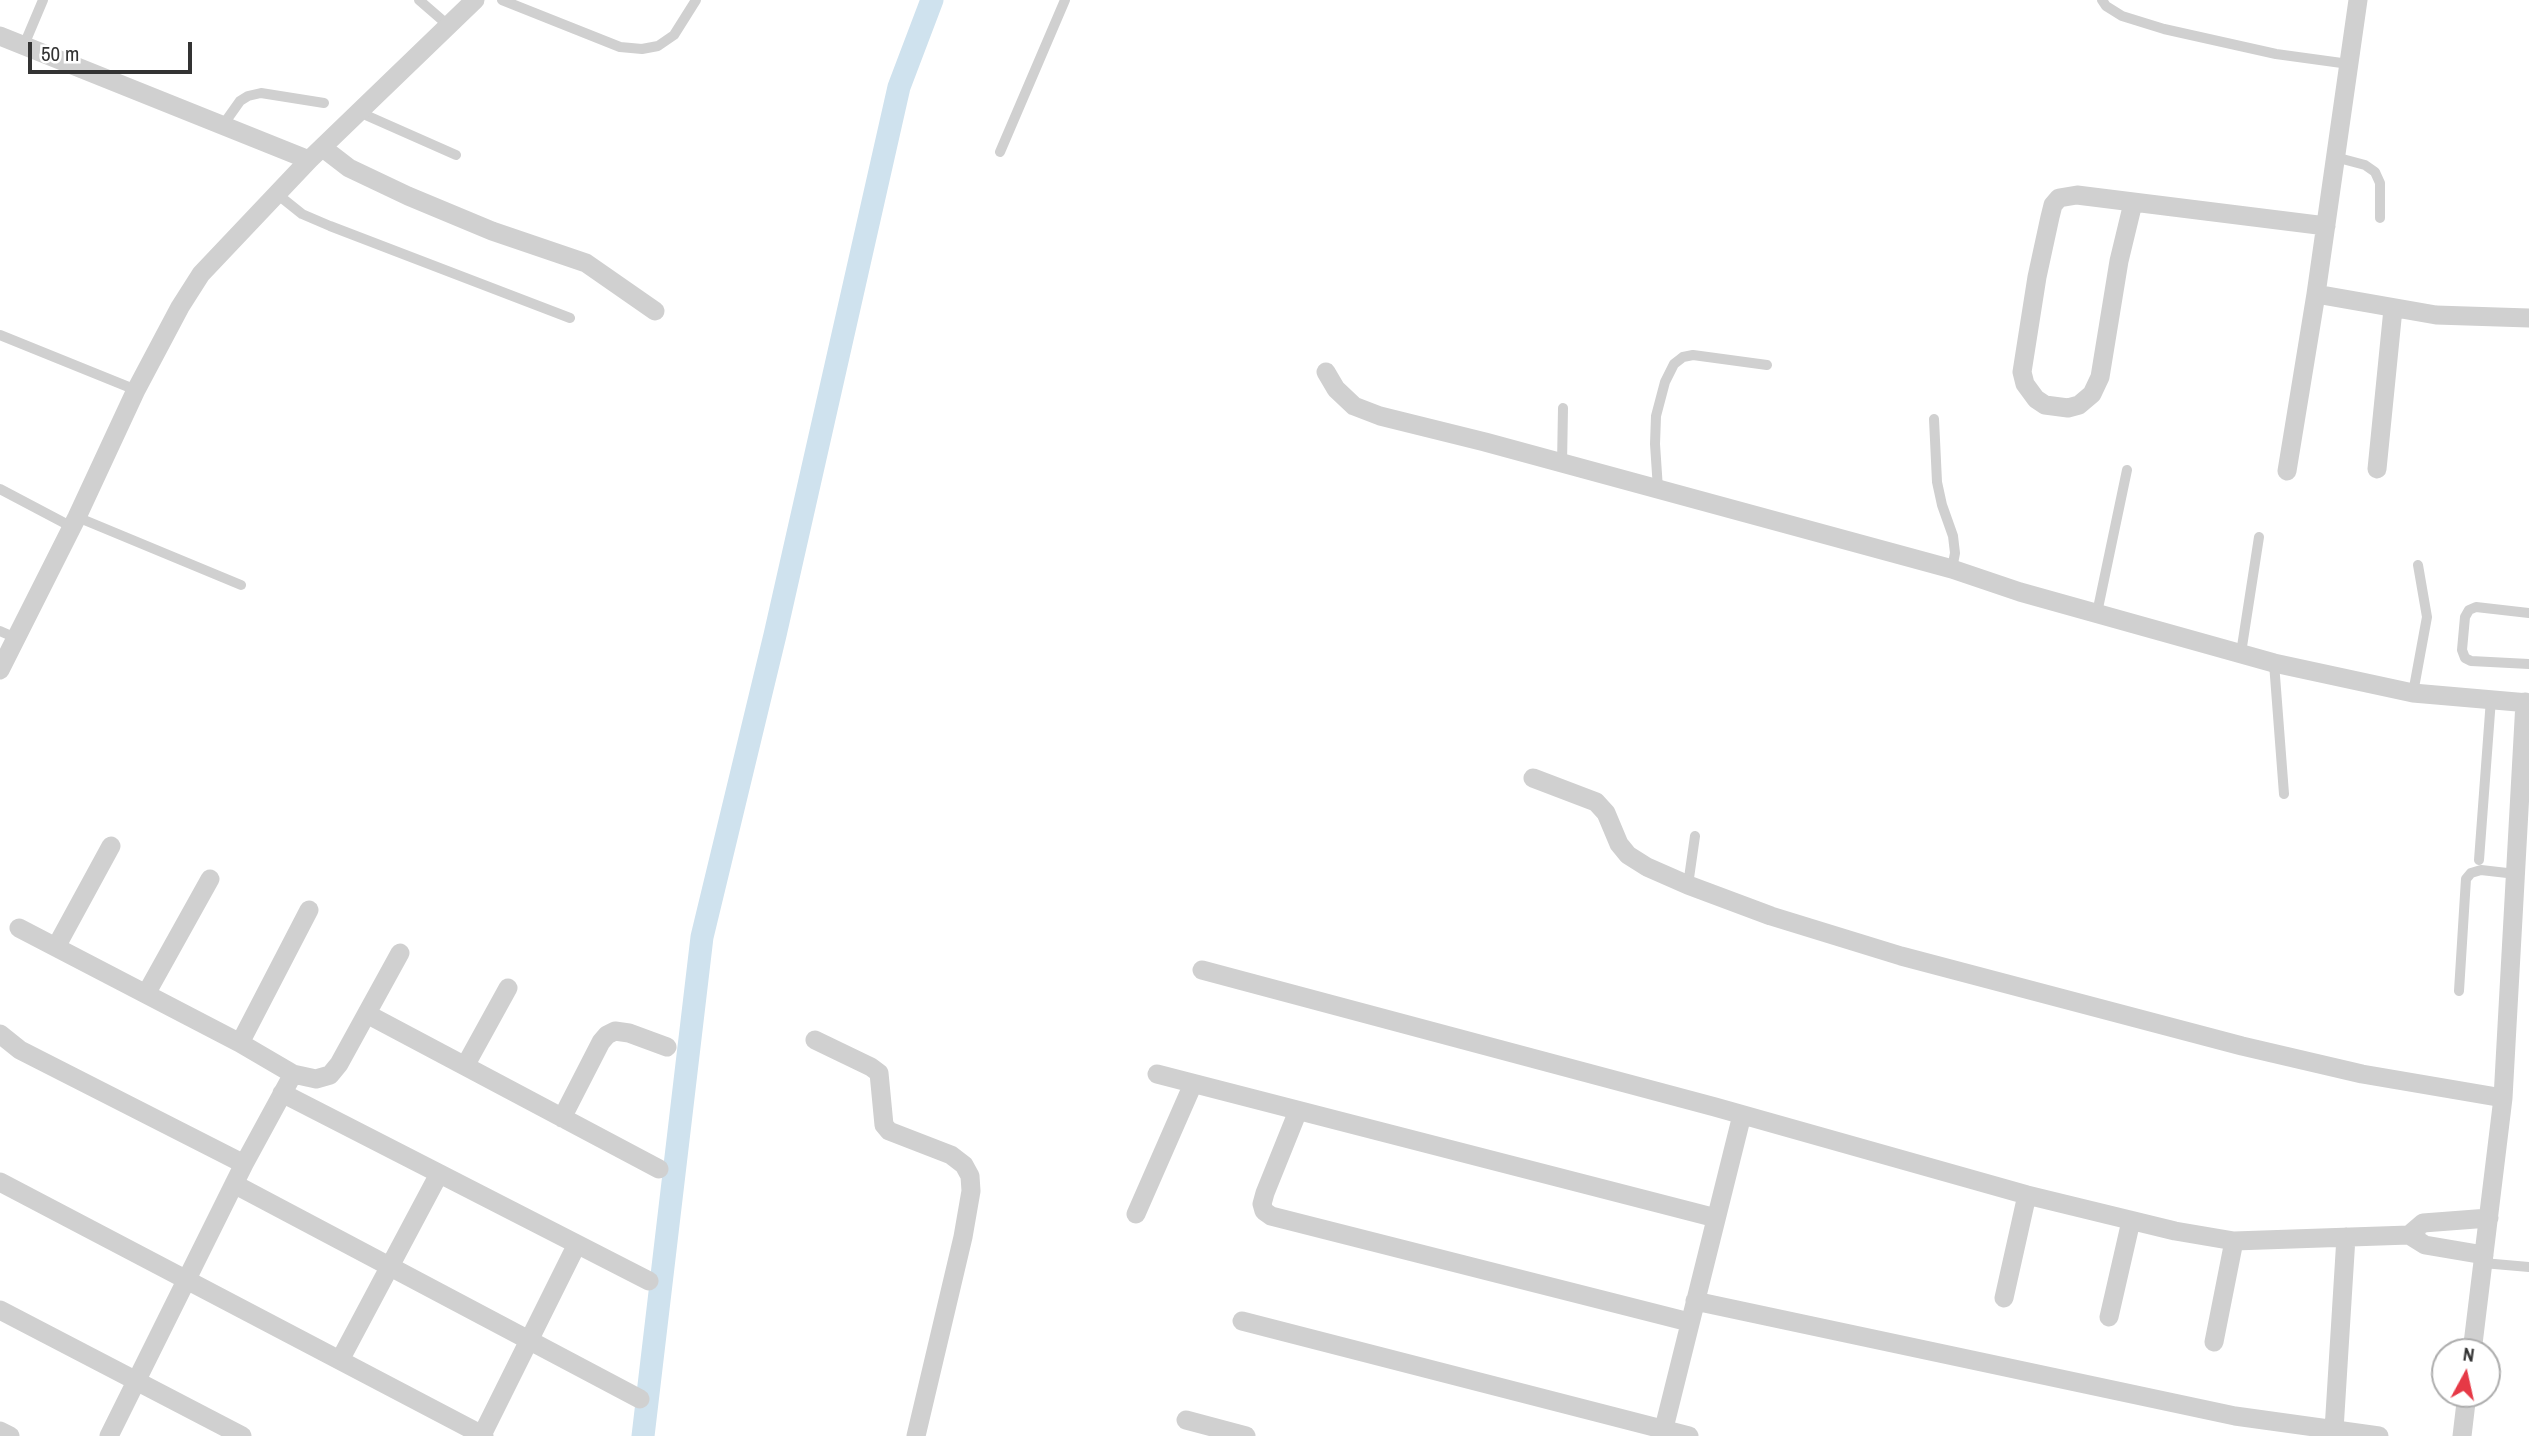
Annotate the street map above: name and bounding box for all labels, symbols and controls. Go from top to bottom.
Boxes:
scale bar [32,28,196,72]
text: 50 m [41,39,79,68]
north arrow [2431,1338,2501,1408]
text: N [2461,1341,2476,1368]

